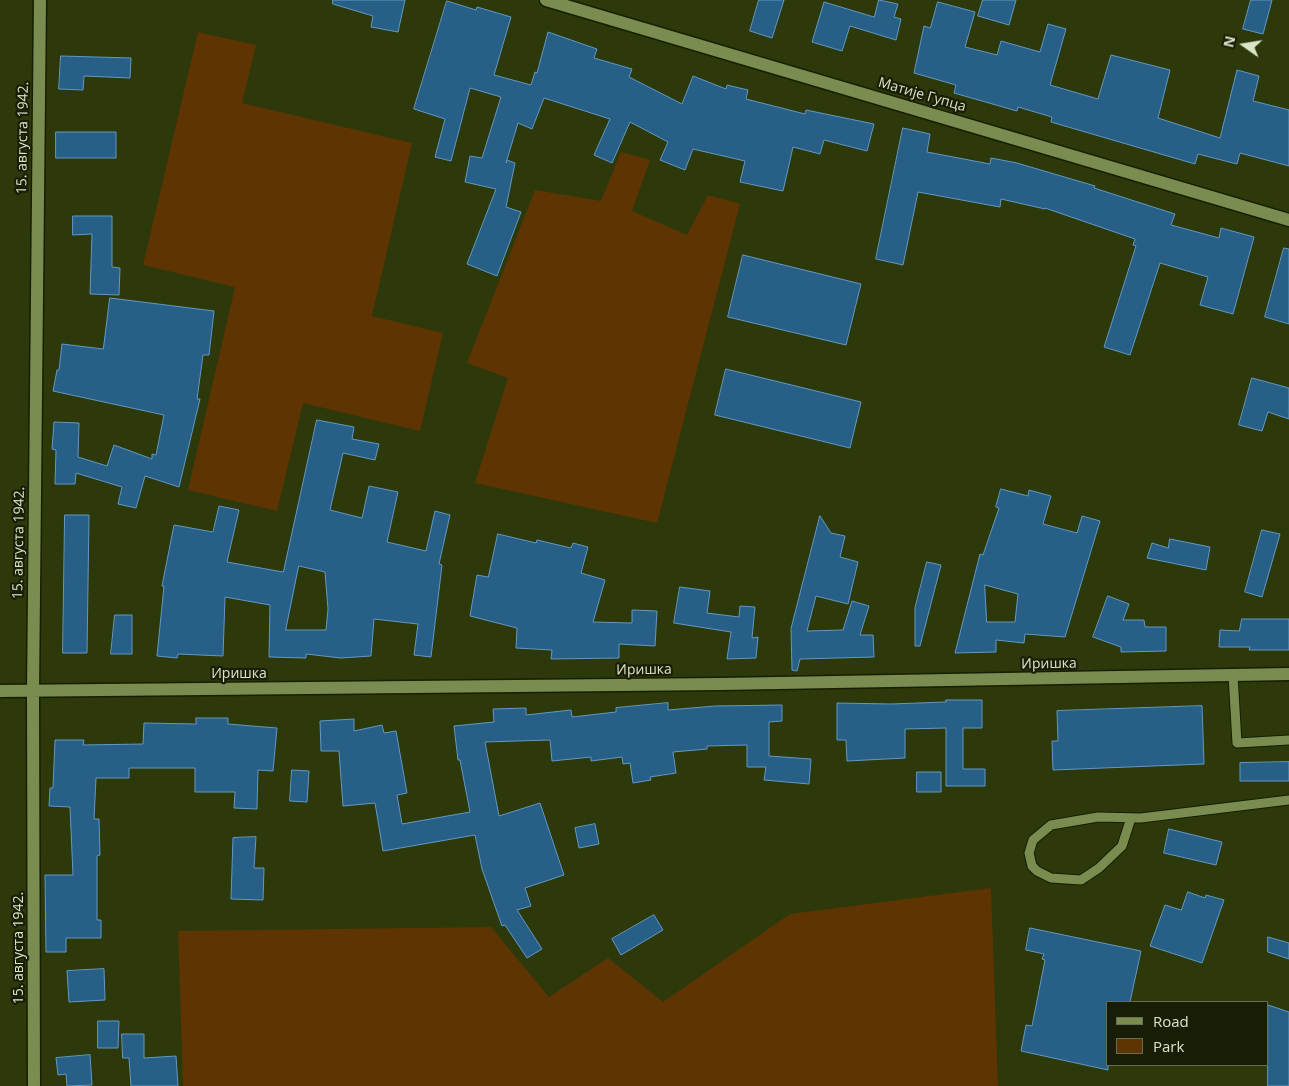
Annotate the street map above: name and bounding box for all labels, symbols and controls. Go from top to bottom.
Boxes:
north arrow [1219,20,1269,70]
text: N [1218,34,1239,49]
street label: Матије Гупца [876,74,968,116]
street label: 15. августа 1942. [14,82,32,194]
street label: 15. августа 1942. [10,487,28,599]
street label: Иришка [1021,655,1077,673]
street label: Иришка [616,661,672,679]
street label: Иришка [211,666,267,682]
street label: 15. августа 1942. [11,892,27,1004]
legend [1106,1001,1269,1066]
text: Road [1153,1011,1189,1031]
text: Park [1153,1036,1184,1056]

